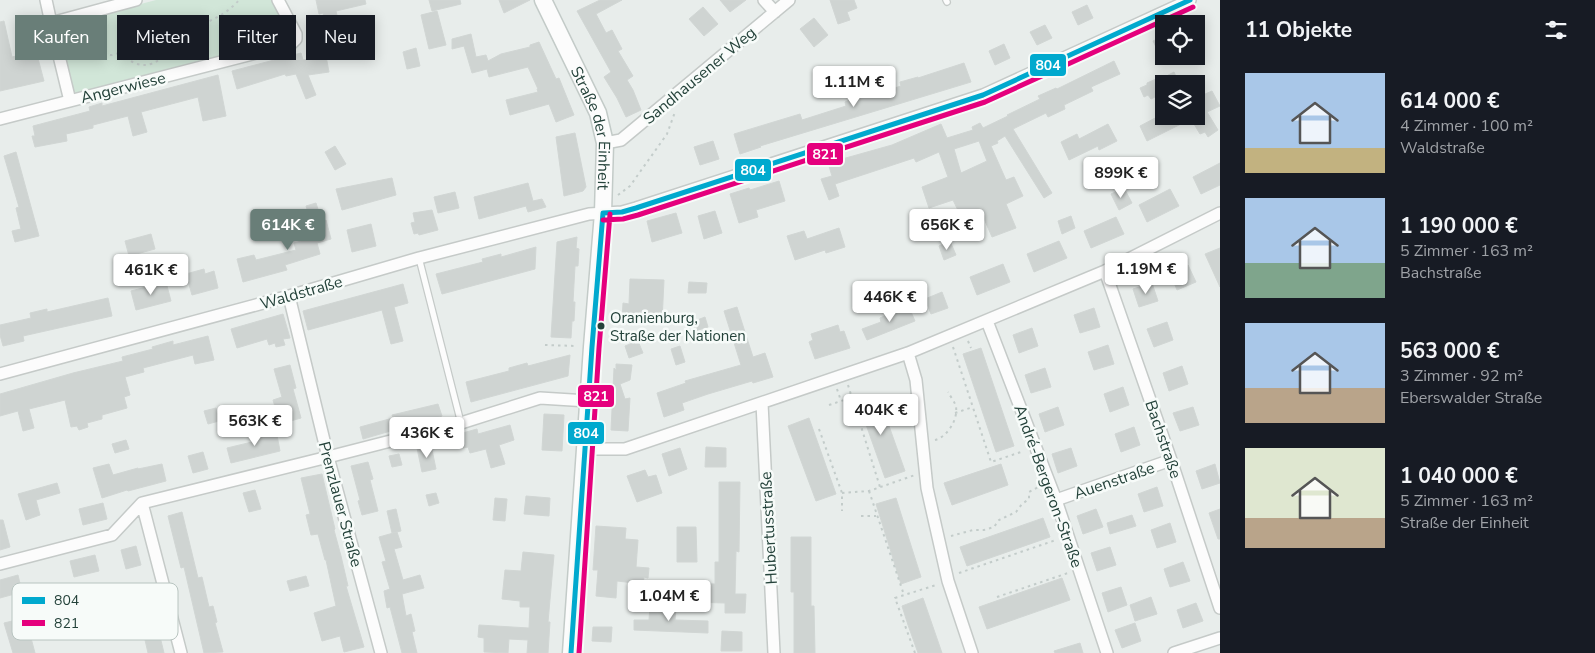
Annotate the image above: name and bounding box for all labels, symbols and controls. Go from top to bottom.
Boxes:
chip: Kaufen [15,15,107,60]
chip: Mieten [117,15,209,60]
chip: Filter [219,15,296,60]
chip: Neu [306,15,375,60]
map controls [1155,15,1205,125]
button: locate [1155,15,1205,65]
text: 11 Objekte [1245,16,1352,44]
icon: filters [1542,16,1570,44]
street label: Sandhausener Weg [638,22,761,130]
line badge: 804 [1029,53,1067,77]
text: 804 [1035,56,1061,75]
street label: Straße der Einheit [565,63,615,191]
pin: 1.11M € [808,66,900,108]
street label: Angerwiese [78,67,168,109]
text: 1.11M € [824,71,884,93]
button: layers [1155,75,1205,125]
text: 614 000 € [1400,87,1500,115]
icon: home [1285,93,1345,153]
text: 4 Zimmer · 100 m² [1400,115,1533,137]
text: Waldstraße [1400,137,1485,159]
line badge: 821 [806,142,844,166]
text: 821 [812,145,838,164]
pin: 899K € [1080,156,1162,199]
line badge: 804 [734,158,772,182]
text: 804 [740,161,766,180]
text: 899K € [1094,162,1148,184]
pin: 614K € [247,208,329,251]
pin: 656K € [906,208,988,251]
text: 1 190 000 € [1400,212,1518,240]
text: 614K € [261,214,315,236]
text: 656K € [920,214,974,236]
icon: home [1285,218,1345,278]
text: 5 Zimmer · 163 m² [1400,240,1533,262]
pin: 1.19M € [1100,252,1192,295]
pin: 461K € [110,254,192,296]
text: 1.19M € [1116,258,1176,280]
text: 461K € [124,259,178,281]
text: Bachstraße [1400,262,1482,284]
street label: Waldstraße [257,271,345,315]
pin: 446K € [849,280,931,323]
text: 446K € [863,286,917,308]
place label: Oranienburg, Straße der Nationen [610,308,746,346]
marker: Oranienburg, Straße der Nationen [596,321,606,331]
text: 563 000 € [1400,337,1500,365]
icon: home [1285,343,1345,403]
text: 3 Zimmer · 92 m² [1400,365,1523,387]
line badge: 821 [577,384,615,408]
text: 821 [583,387,609,406]
text: Eberswalder Straße [1400,387,1542,409]
pin: 404K € [840,394,922,436]
street label: Bachstraße [1139,397,1187,481]
text: 404K € [854,399,908,421]
street label: André-Bergeron-Straße [1008,402,1088,571]
pin: 563K € [214,404,296,447]
text: 563K € [228,410,282,432]
pin: 436K € [386,416,468,459]
line badge: 804 [567,421,605,445]
text: 436K € [400,422,454,444]
text: 804 [573,424,599,443]
street label: Prenzlauer Straße [313,439,367,569]
street label: Auenstraße [1071,457,1158,505]
text: 1 040 000 € [1400,462,1518,490]
icon: home [1285,468,1345,528]
street label: Hubertusstraße [755,471,783,585]
text: 5 Zimmer · 163 m² [1400,490,1533,512]
text: Straße der Einheit [1400,512,1529,534]
pin: 1.04M € [623,580,715,622]
legend [12,583,178,640]
text: 1.04M € [639,585,699,607]
text: 804 [54,591,79,610]
text: 821 [54,614,79,633]

